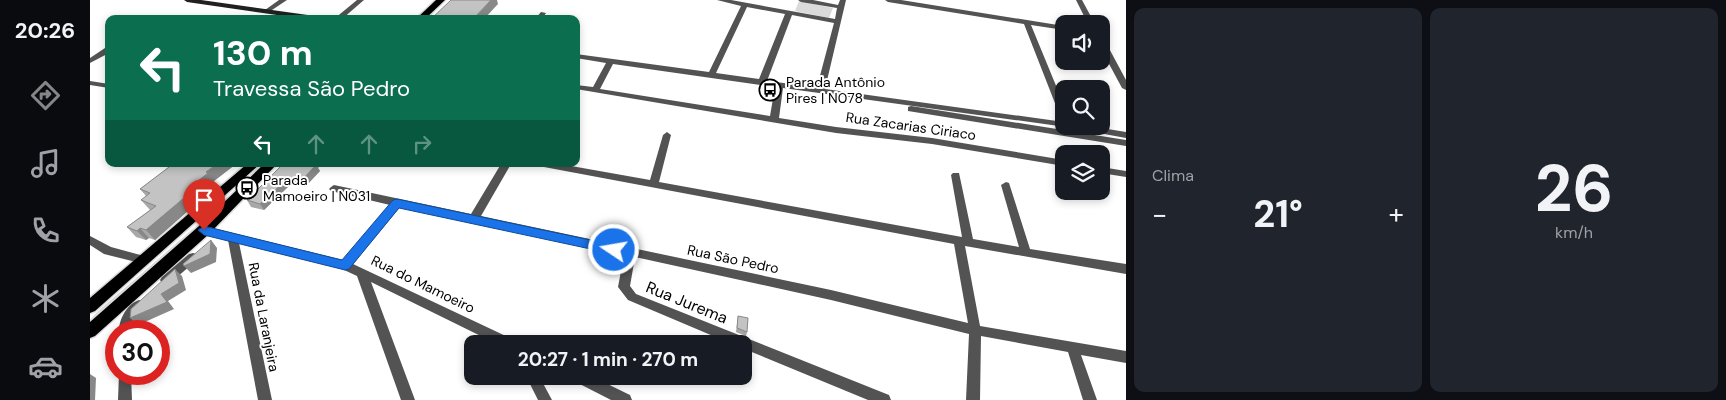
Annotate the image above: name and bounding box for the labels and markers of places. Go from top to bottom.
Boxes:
place label: Parada Antônio Pires | N078 [786,73,885,107]
bus stop icon: Parada Antônio Pires | N078 [758,78,782,102]
place label: Parada Mamoeiro | N031 [263,171,370,205]
bus stop icon: Parada Mamoeiro | N031 [235,176,259,200]
pin [183,179,225,230]

